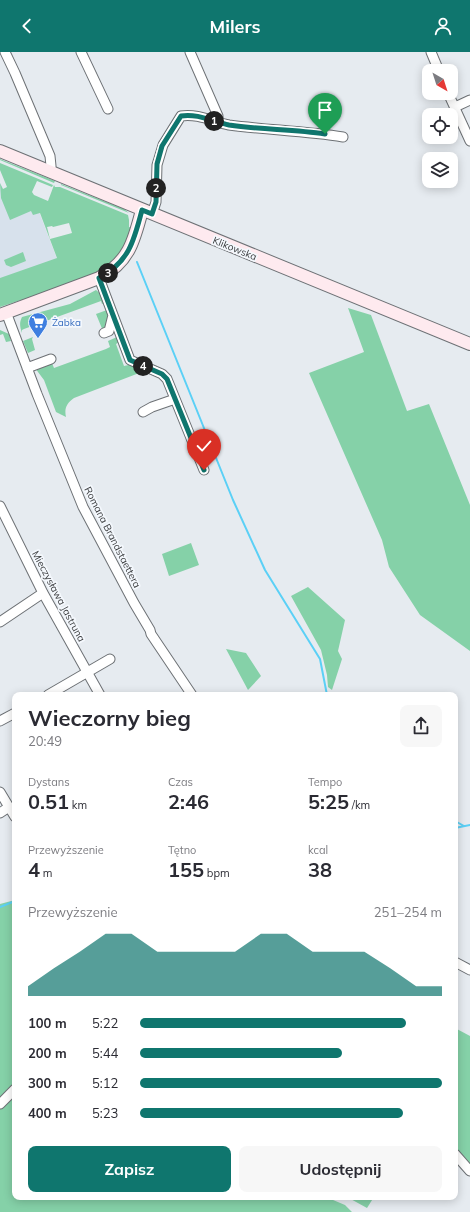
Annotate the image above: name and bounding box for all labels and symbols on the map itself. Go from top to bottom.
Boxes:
north arrow [422,64,458,100]
pin [308,93,342,134]
pin: 1 [204,111,224,131]
pin: 2 [146,178,166,198]
street label: Klikowska [211,234,259,263]
pin: 3 [98,263,118,283]
supermarket icon: Żabka [27,311,49,339]
place label: Żabka [52,316,81,329]
pin: 4 [133,356,153,376]
pin [187,429,221,470]
street label: Romana Brandstaettera [81,485,144,590]
street label: Mieczysława Jastruna [29,549,88,644]

